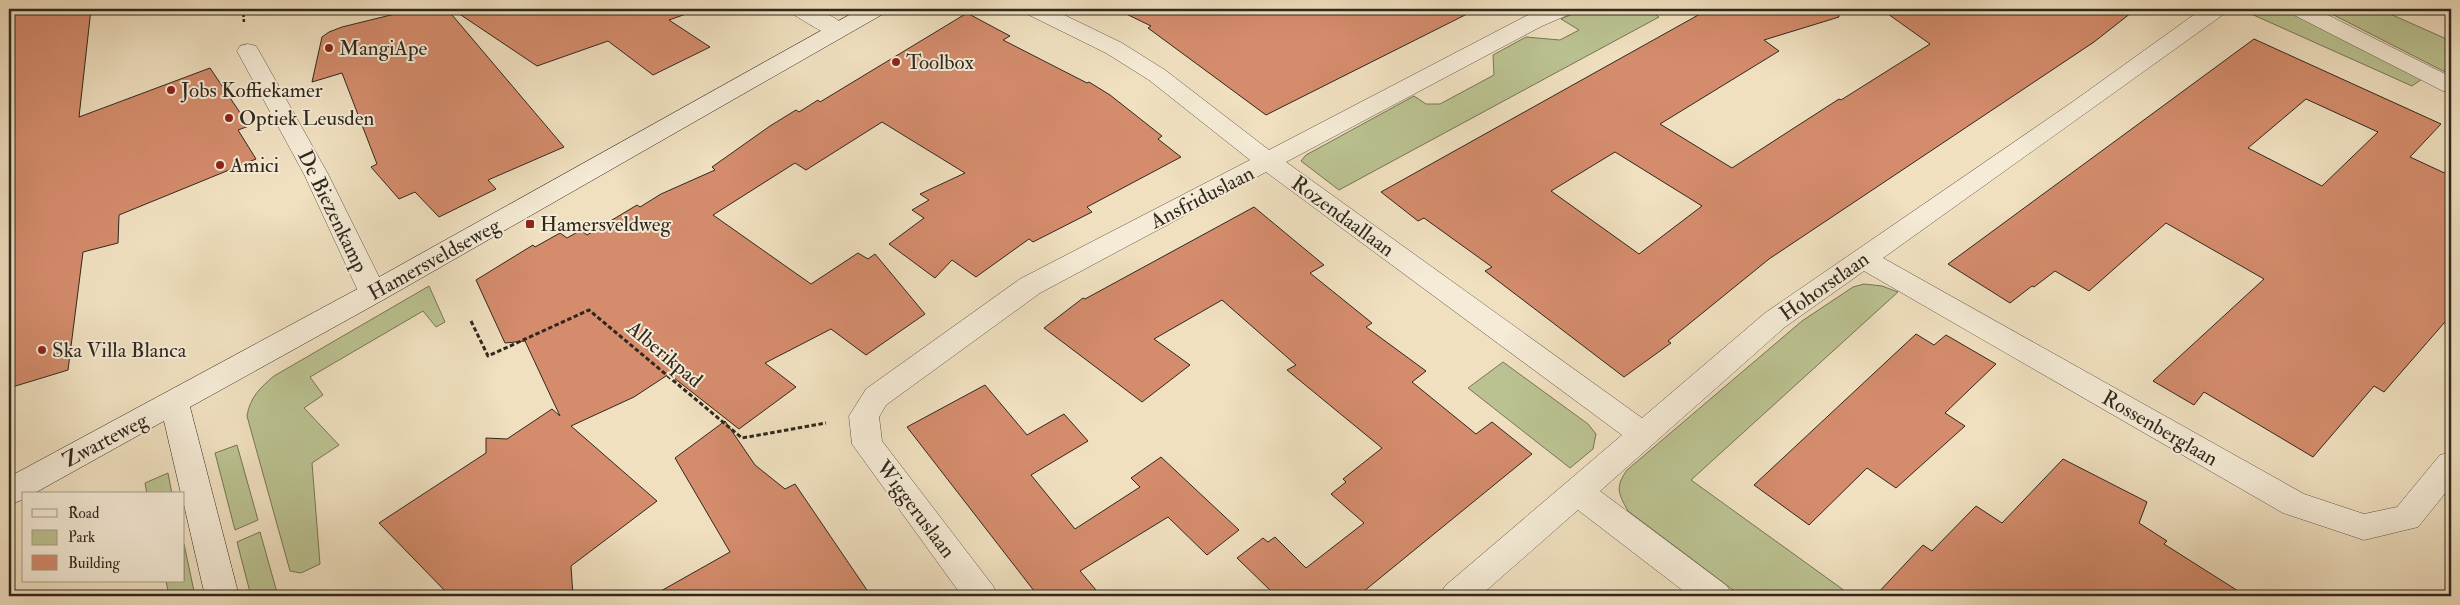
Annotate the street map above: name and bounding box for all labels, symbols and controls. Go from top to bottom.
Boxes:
place label: MangiApe [339,35,428,62]
marker: MangiApe [323,42,335,54]
place label: Toolbox [906,49,975,76]
marker: Toolbox [890,56,902,68]
place label: Jobs Koffiekamer [180,77,323,104]
marker: Jobs Koffiekamer [165,84,177,96]
place label: Optiek Leusden [239,105,374,132]
marker: Optiek Leusden [223,112,235,124]
street label: De Biezenkamp [291,145,374,277]
place label: Amici [229,152,280,179]
marker: Amici [214,159,226,171]
street label: Ansfriduslaan [1145,160,1259,236]
street label: Rozendaallaan [1286,170,1400,263]
place label: Hamersveldweg [540,211,672,238]
street label: Hamersveldseweg [363,212,506,307]
marker: Hamersveldweg [524,218,536,230]
street label: Hohorstlaan [1774,246,1875,327]
street label: Alberikpad [621,314,709,394]
place label: Ska Villa Blanca [52,337,187,364]
marker: Ska Villa Blanca [36,344,48,356]
street label: Rossenberglaan [2097,384,2223,473]
street label: Zwarteweg [58,407,153,474]
street label: Wiggeruslaan [869,454,961,564]
legend [22,492,185,582]
text: Road [68,504,100,523]
text: Park [68,528,95,547]
text: Building [68,554,120,573]

